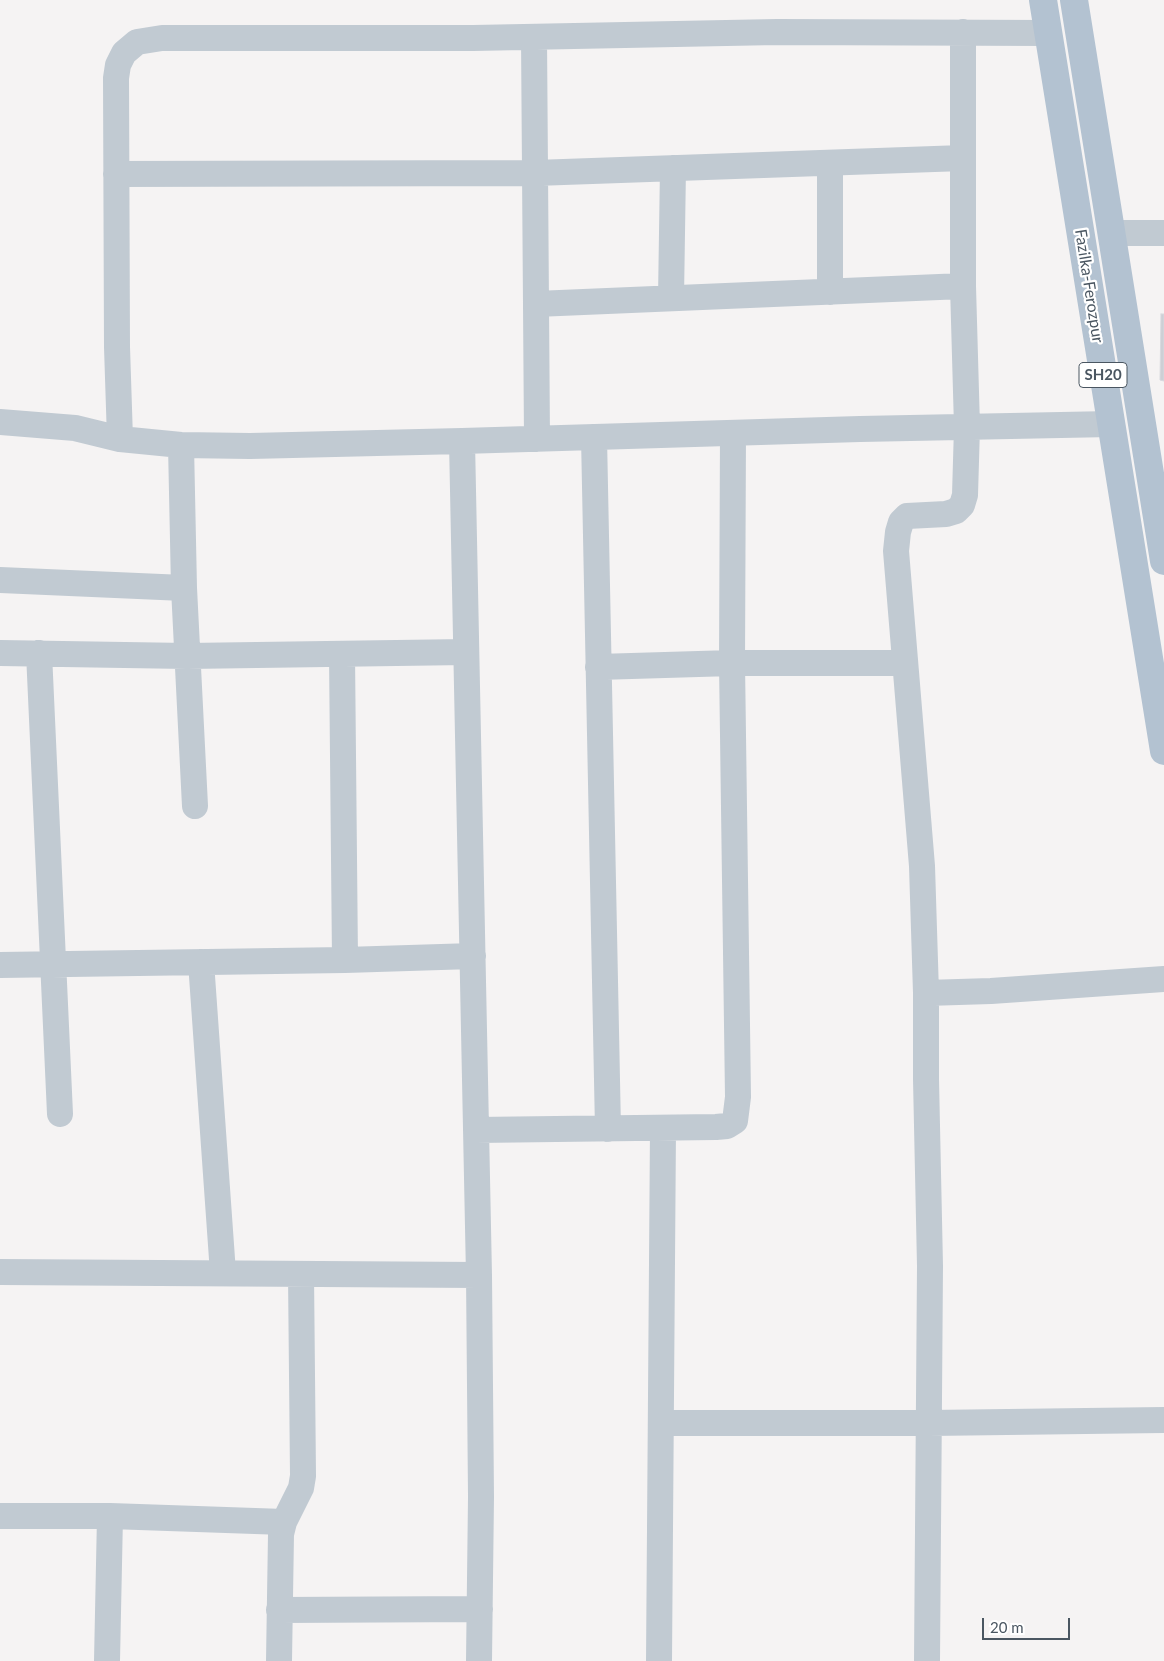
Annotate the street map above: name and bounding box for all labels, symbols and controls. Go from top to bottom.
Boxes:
street label: Fazilka-Ferozpur [1071,228,1107,344]
road number: SH20 [1079,362,1127,388]
scale bar [984,1608,1072,1640]
text: 20 m [990,1618,1024,1636]

